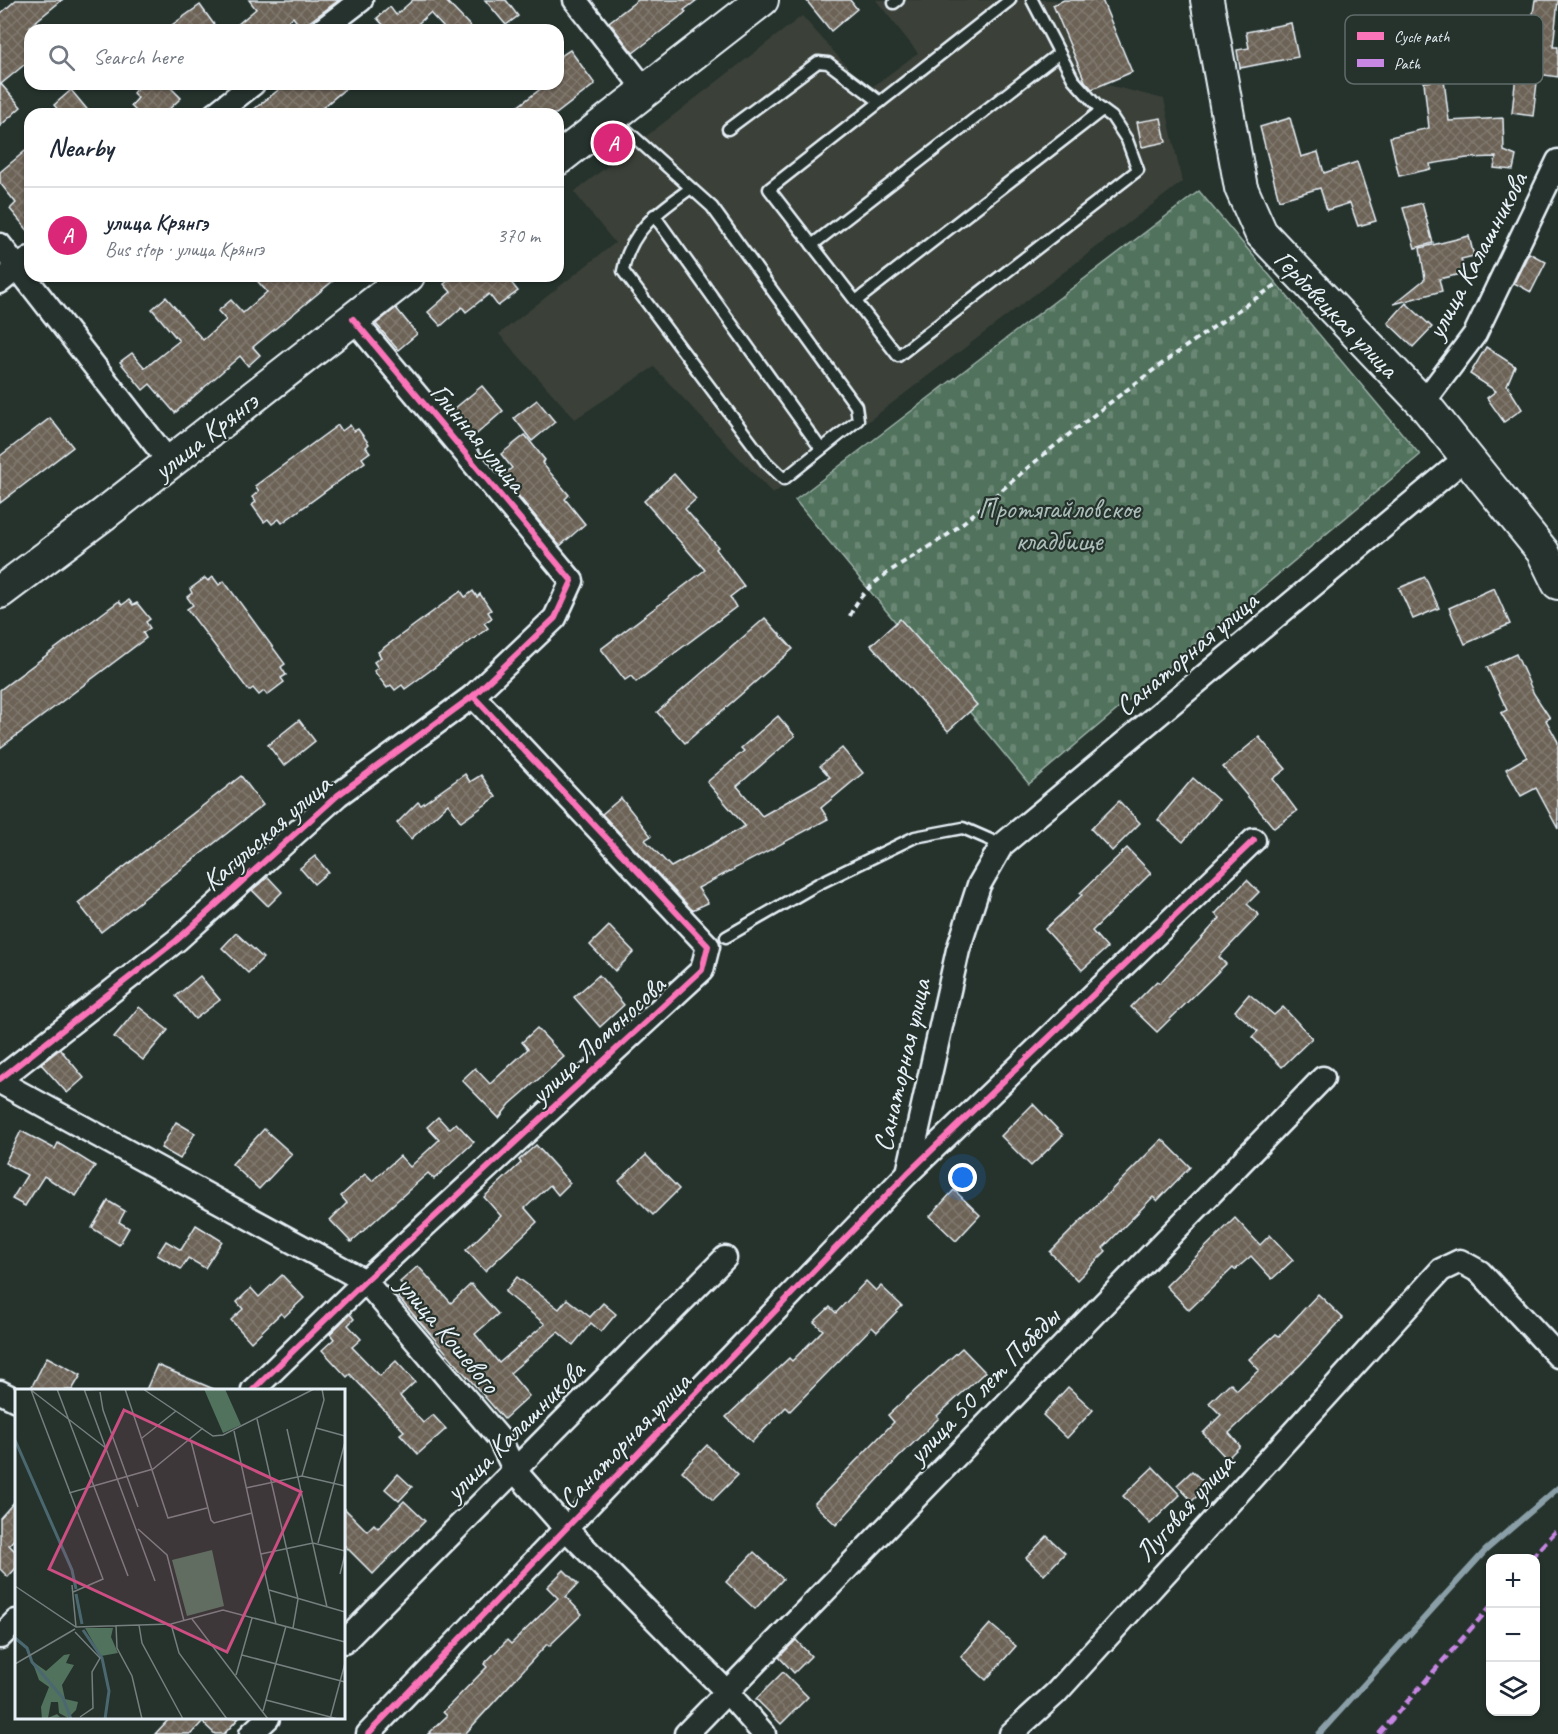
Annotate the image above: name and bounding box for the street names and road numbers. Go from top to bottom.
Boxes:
street label: улица Калашникова [1417,164,1536,347]
street label: Гербовецкая улица [1267,242,1408,386]
street label: Глинная улица [423,376,536,501]
street label: улица Крянгэ [144,383,266,488]
street label: Санаторная улица [1108,582,1266,723]
street label: Кагульская улица [194,765,340,898]
street label: улица Ломоносова [521,966,674,1112]
street label: Санаторная улица [865,974,939,1155]
street label: улица Кошевого [388,1267,509,1402]
street label: улица 50 лет Победы [898,1298,1068,1472]
street label: улица Калашникова [435,1352,593,1509]
street label: Санаторная улица [551,1364,699,1516]
street label: Луговая улица [1127,1445,1243,1568]

